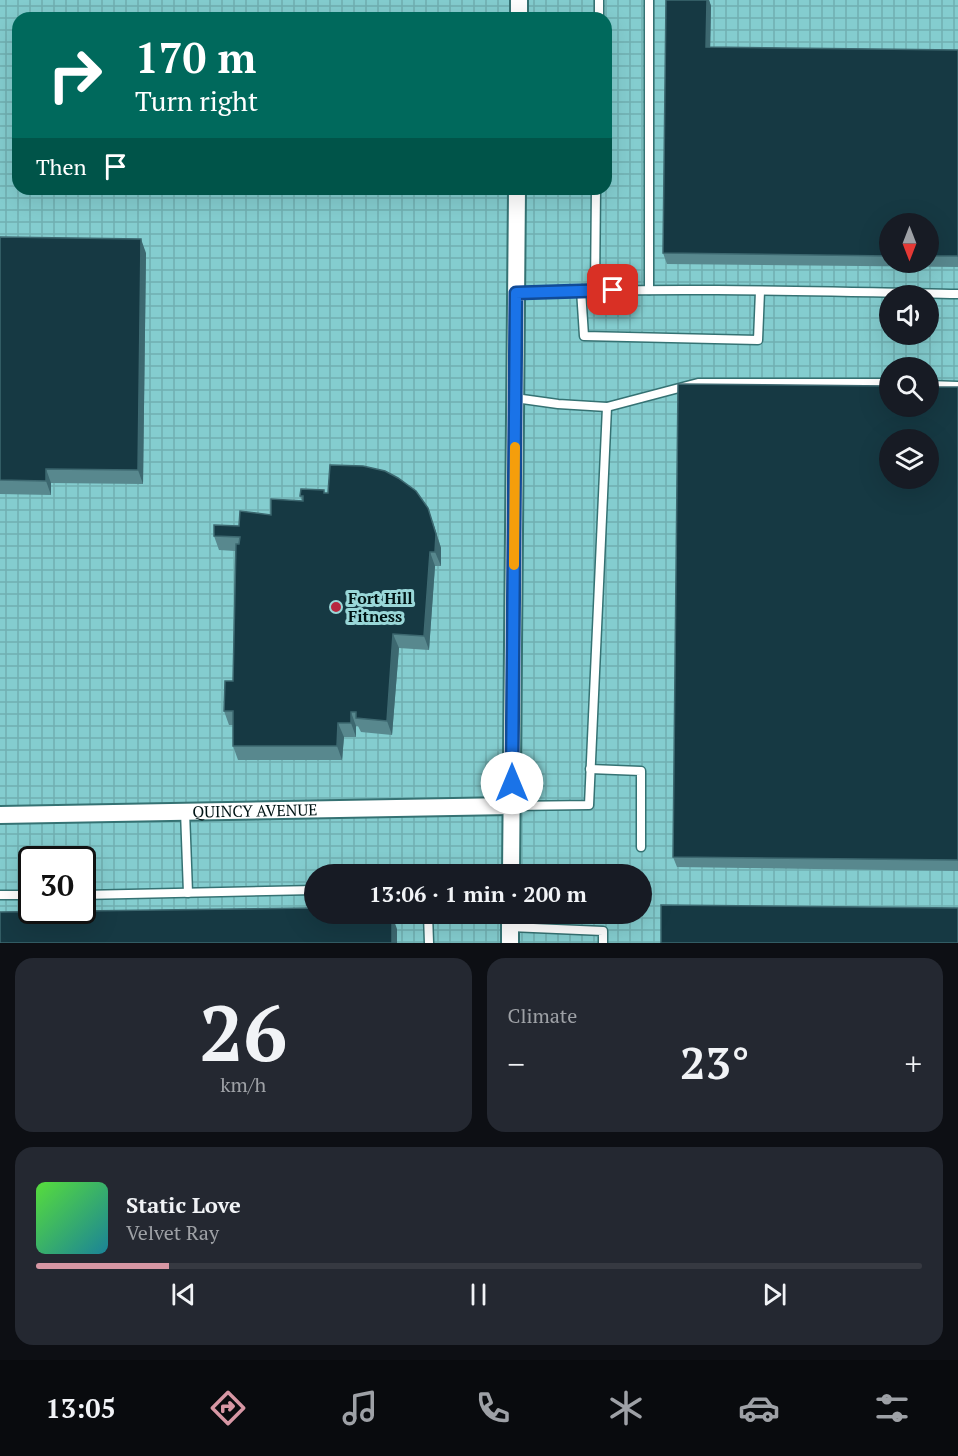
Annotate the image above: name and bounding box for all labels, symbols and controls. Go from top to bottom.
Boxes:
text: 170 m [135,29,256,85]
icon: right [36,36,114,114]
text: Turn right [135,83,258,119]
icon: arrive [99,150,132,183]
text: Then [36,152,87,181]
north arrow [879,213,939,273]
map controls [879,213,939,489]
pin [587,264,638,315]
icon: arrive [596,273,629,306]
button: sound [879,285,939,345]
button: search [879,357,939,417]
button: layers [879,429,939,489]
place label: Fort Hill Fitness [348,587,413,627]
marker: Fort Hill Fitness [329,600,343,614]
position arrow [480,751,544,815]
street label: QUINCY AVENUE [192,798,318,823]
speed limit sign: 30 [18,846,96,924]
text: 13:06 · 1 min · 200 m [369,879,587,908]
text: 26 [199,980,287,1083]
text: Climate [508,1002,577,1029]
text: 23° [680,1032,749,1092]
text: − [508,1042,525,1085]
text: + [904,1042,922,1085]
text: km/h [220,1071,266,1098]
text: Static Love [126,1190,241,1219]
text: Velvet Ray [126,1219,219,1246]
icon: previous [167,1278,200,1311]
icon: pause [462,1278,495,1311]
icon: next [758,1278,791,1311]
icon: directions [207,1387,249,1429]
icon: music [339,1387,381,1429]
icon: phone [472,1387,514,1429]
icon: climate [605,1387,647,1429]
icon: car [738,1387,780,1429]
icon: filters [871,1387,913,1429]
text: 13:05 [45,1390,116,1426]

